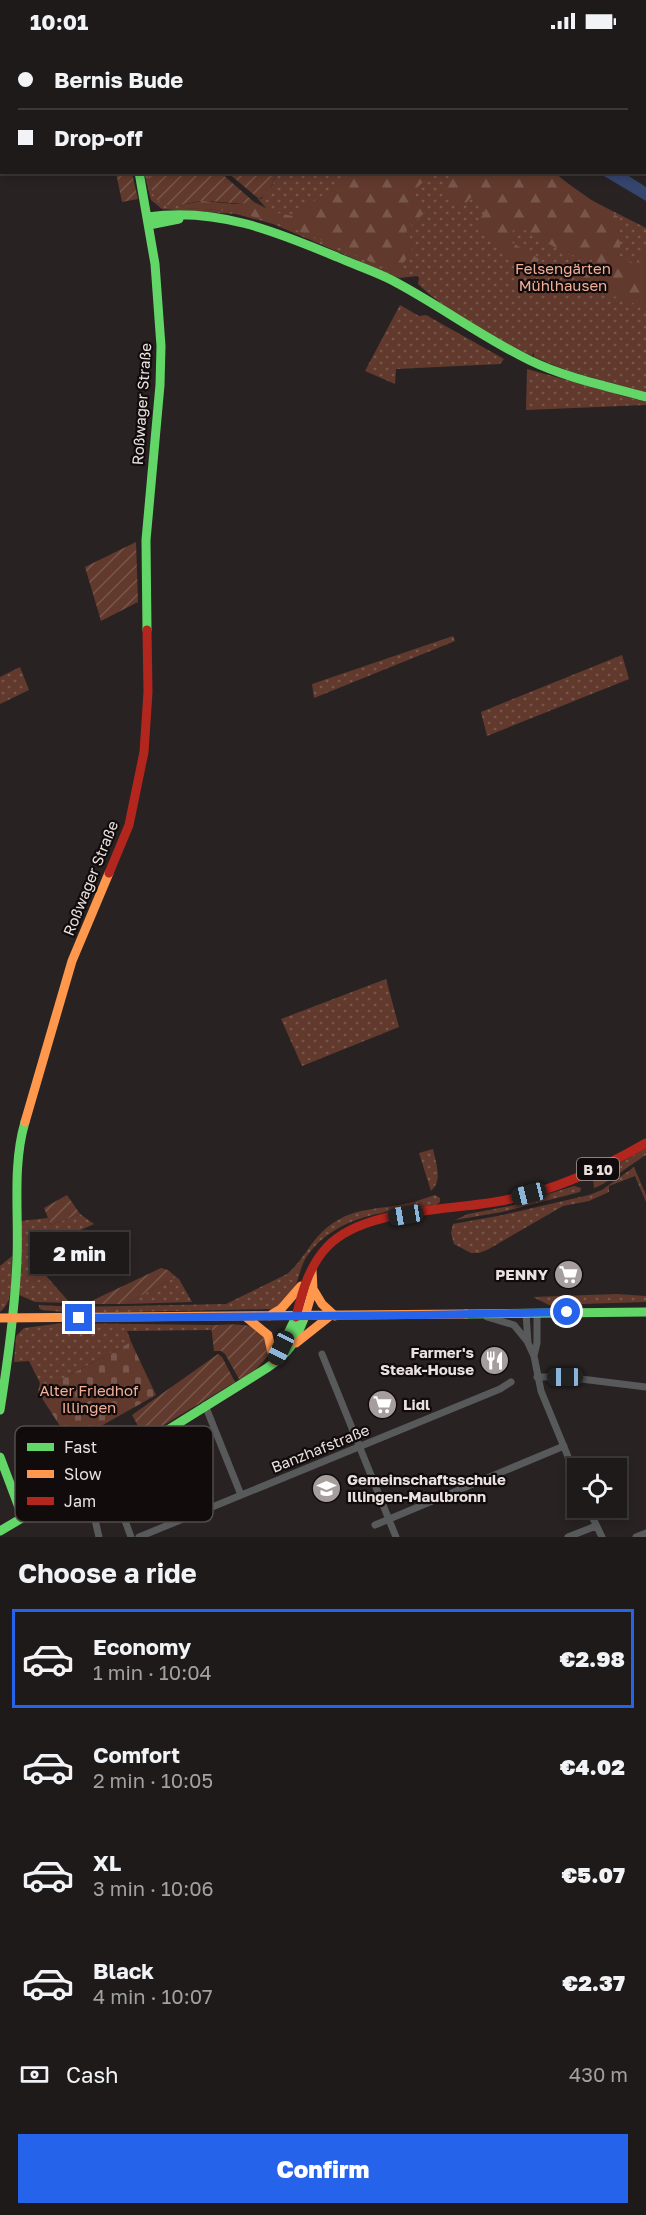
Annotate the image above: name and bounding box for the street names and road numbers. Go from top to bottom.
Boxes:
street label: Roßwager Straße [128,342,154,466]
street label: Roßwager Straße [59,818,121,938]
road number: B 10 [577,1158,619,1180]
street label: Banzhafstraße [268,1420,372,1476]

